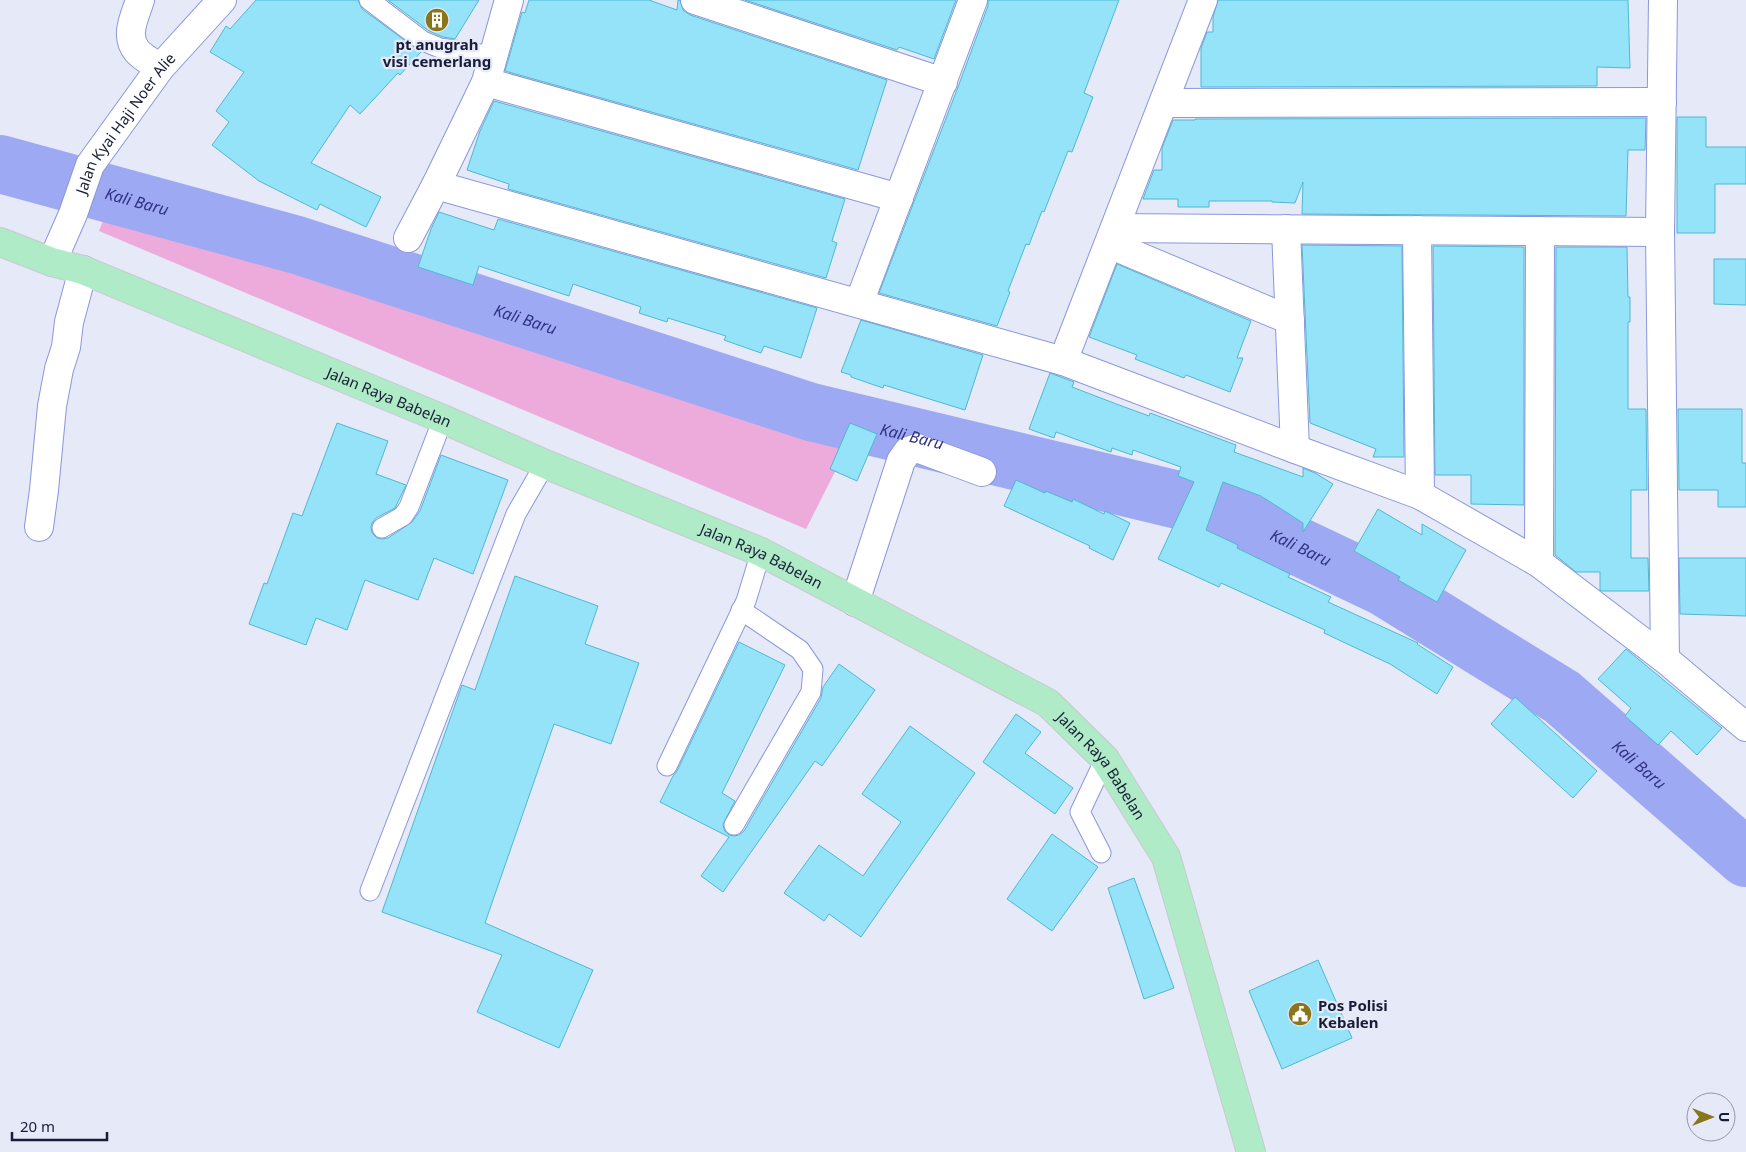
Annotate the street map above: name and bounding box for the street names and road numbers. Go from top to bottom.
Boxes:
street label: Jalan Kyai Haji Noer Alie [70,48,179,198]
street label: Jalan Raya Babelan [322,361,455,431]
street label: Jalan Raya Babelan [695,518,826,593]
street label: Jalan Raya Babelan [1051,706,1150,823]

